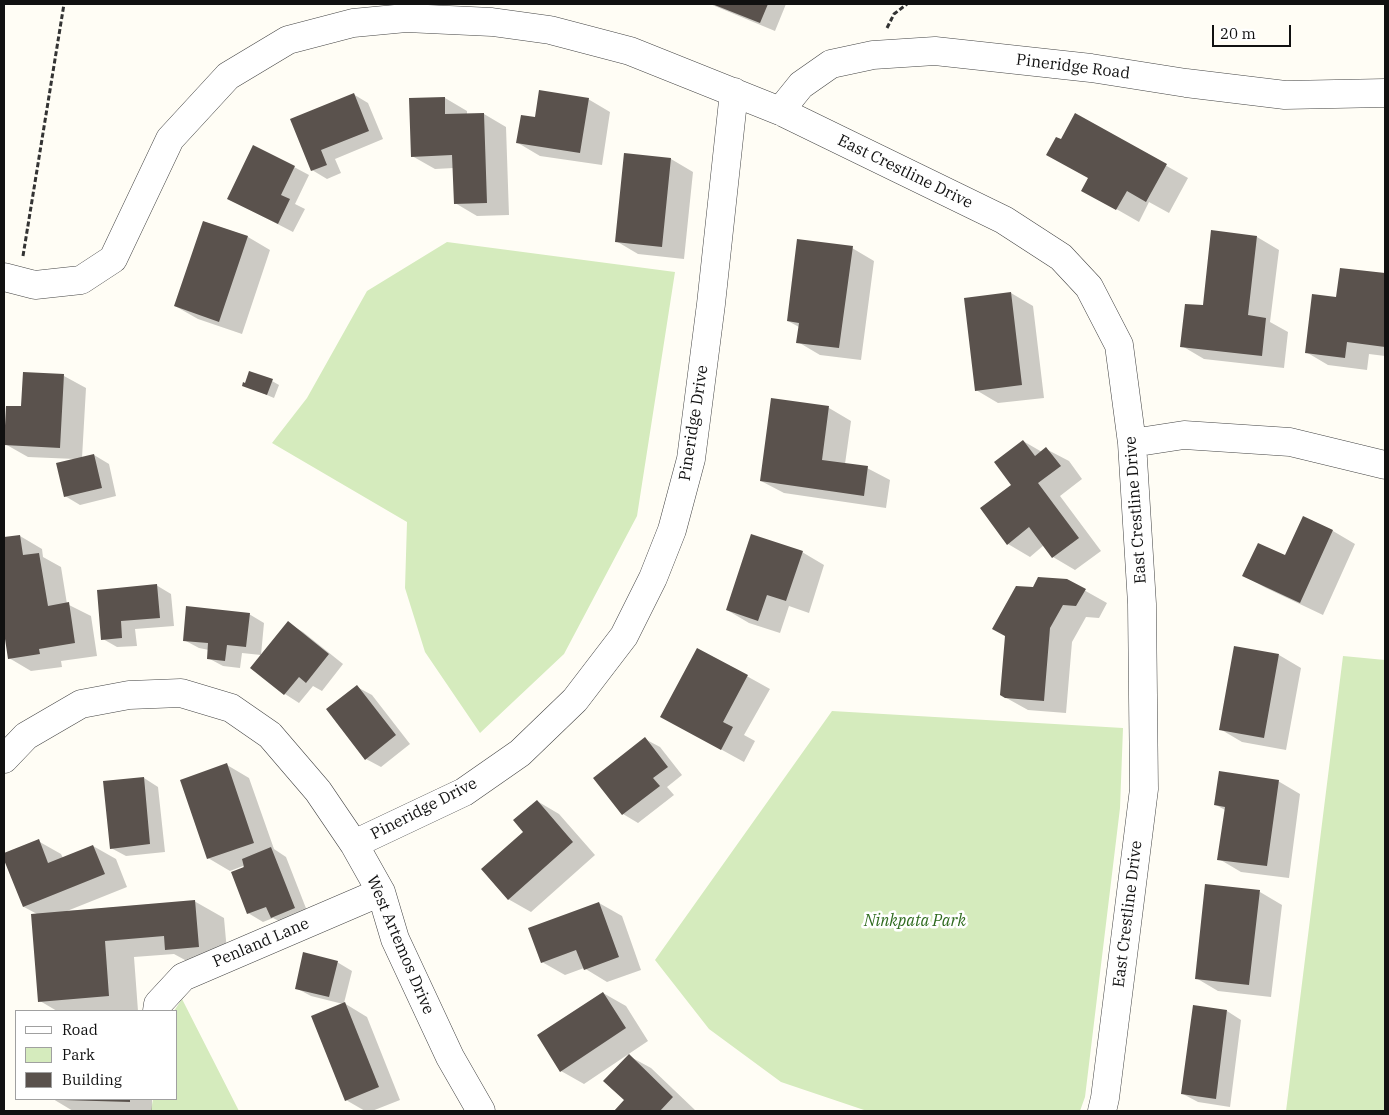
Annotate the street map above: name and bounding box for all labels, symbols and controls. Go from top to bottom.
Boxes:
scale bar [1214,15,1293,47]
text: 20 m [1220,24,1256,43]
street label: Pineridge Road [1015,50,1131,84]
street label: East Crestline Drive [834,131,976,213]
street label: Pineridge Drive [675,364,713,482]
street label: East Crestline Drive [1121,436,1151,584]
street label: Pineridge Drive [368,774,480,844]
street label: East Crestline Drive [1109,839,1147,989]
street label: West Artemos Drive [362,873,438,1017]
park label: Ninkpata Park [864,911,966,931]
street label: Penland Lane [210,914,312,972]
legend [15,1010,178,1100]
text: Road [62,1020,98,1039]
text: Park [62,1045,95,1064]
text: Building [62,1070,122,1089]

